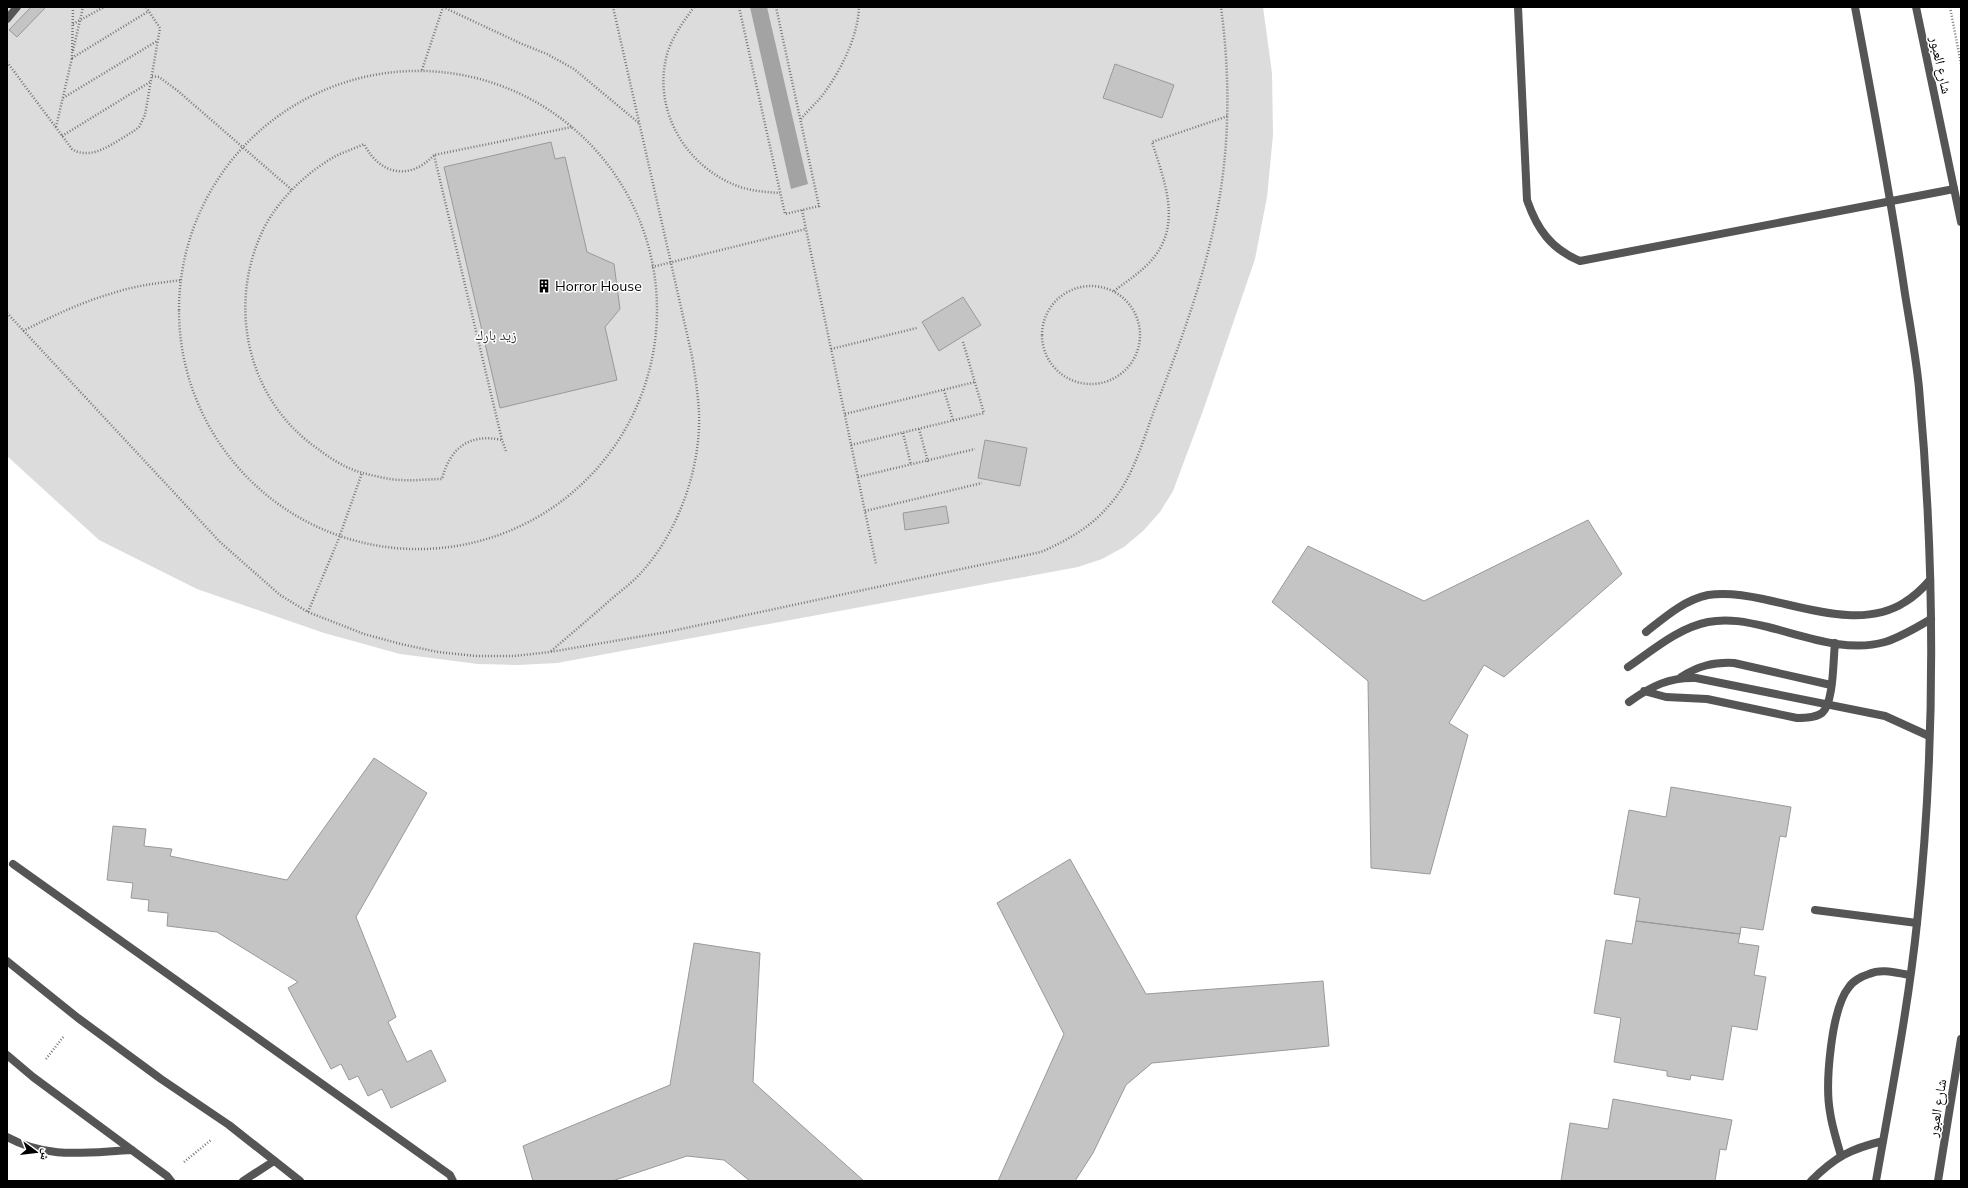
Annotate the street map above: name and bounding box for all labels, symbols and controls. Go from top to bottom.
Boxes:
street label: شارع العبور [1925,34,1956,96]
place label: Horror House [555,277,642,295]
building icon: Horror House [536,278,552,294]
park label: زيد بارك [475,326,517,344]
street label: شارع العبور [1923,1078,1951,1139]
north arrow [16,1132,56,1172]
text: ش [36,1147,54,1162]

